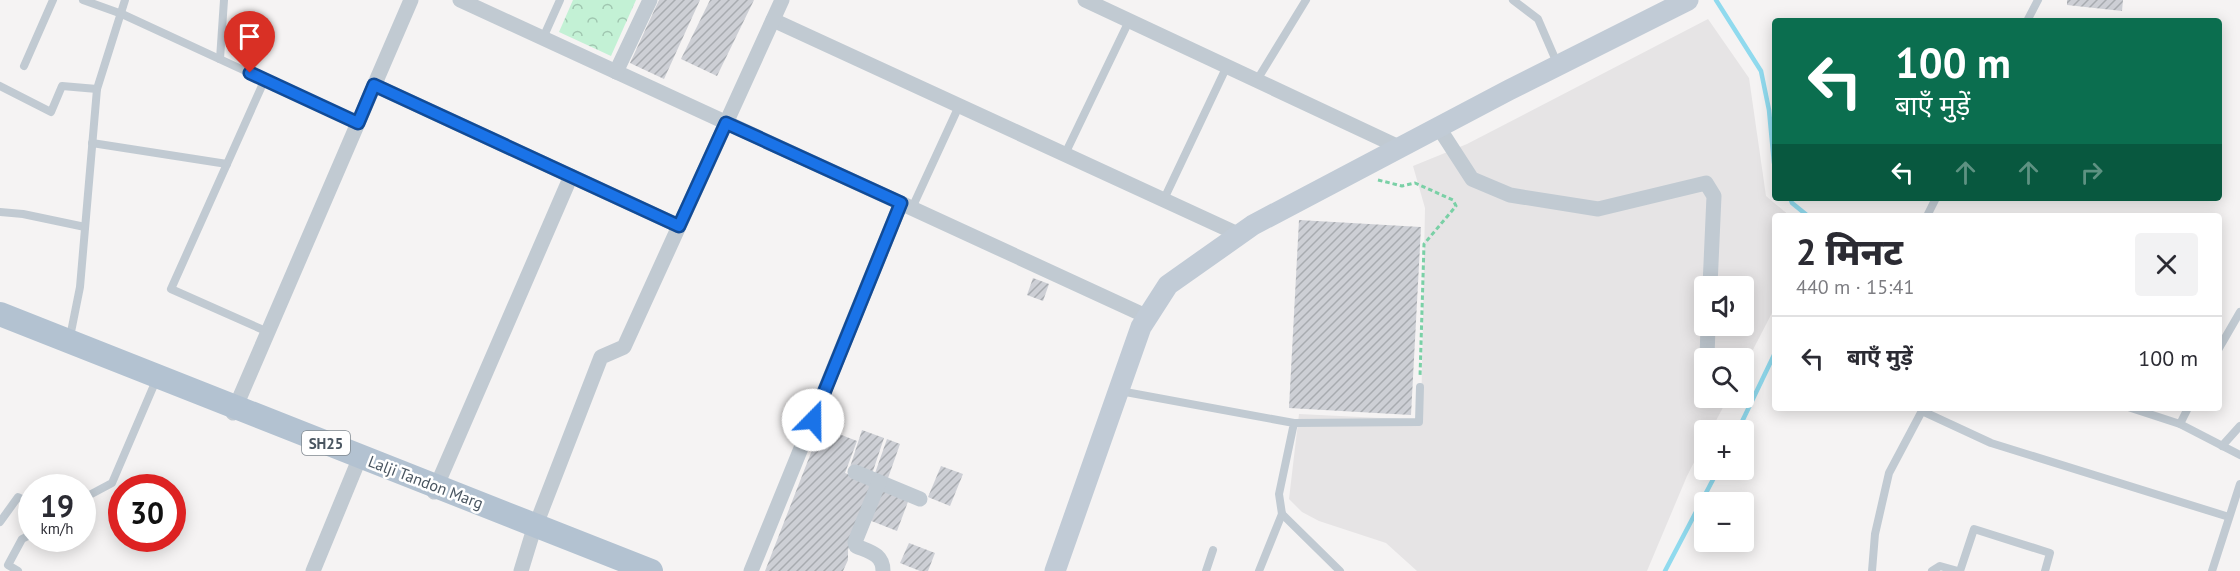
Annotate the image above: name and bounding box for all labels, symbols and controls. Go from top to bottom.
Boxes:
pin [224,11,275,73]
icon: arrive [233,20,266,53]
text: 100 m [1895,35,2011,90]
icon: left [1796,42,1874,120]
text: बाएँ मुड़ें [1895,88,1970,122]
icon: left [1886,156,1919,189]
icon: ahead [1949,156,1982,189]
icon: ahead [2012,156,2045,189]
icon: right [2075,156,2108,189]
text: 2 मिनट [1796,228,1903,275]
button: close [2135,233,2198,296]
text: 440 m · 15:41 [1796,274,1914,300]
map controls [1694,276,1754,552]
button: sound [1694,276,1754,336]
icon: left [1796,342,1829,375]
text: बाएँ मुड़ें [1847,343,1913,371]
text: 100 m [2138,344,2198,372]
button: search [1694,348,1754,408]
position arrow [781,388,845,452]
button: + [1694,420,1754,480]
road number: SH25 [302,431,350,455]
street label: Lalji Tandon Marg [366,451,486,513]
speed limit sign: 30 [108,474,186,552]
text: 19 [40,486,74,525]
button: − [1694,492,1754,552]
text: km/h [41,519,73,538]

